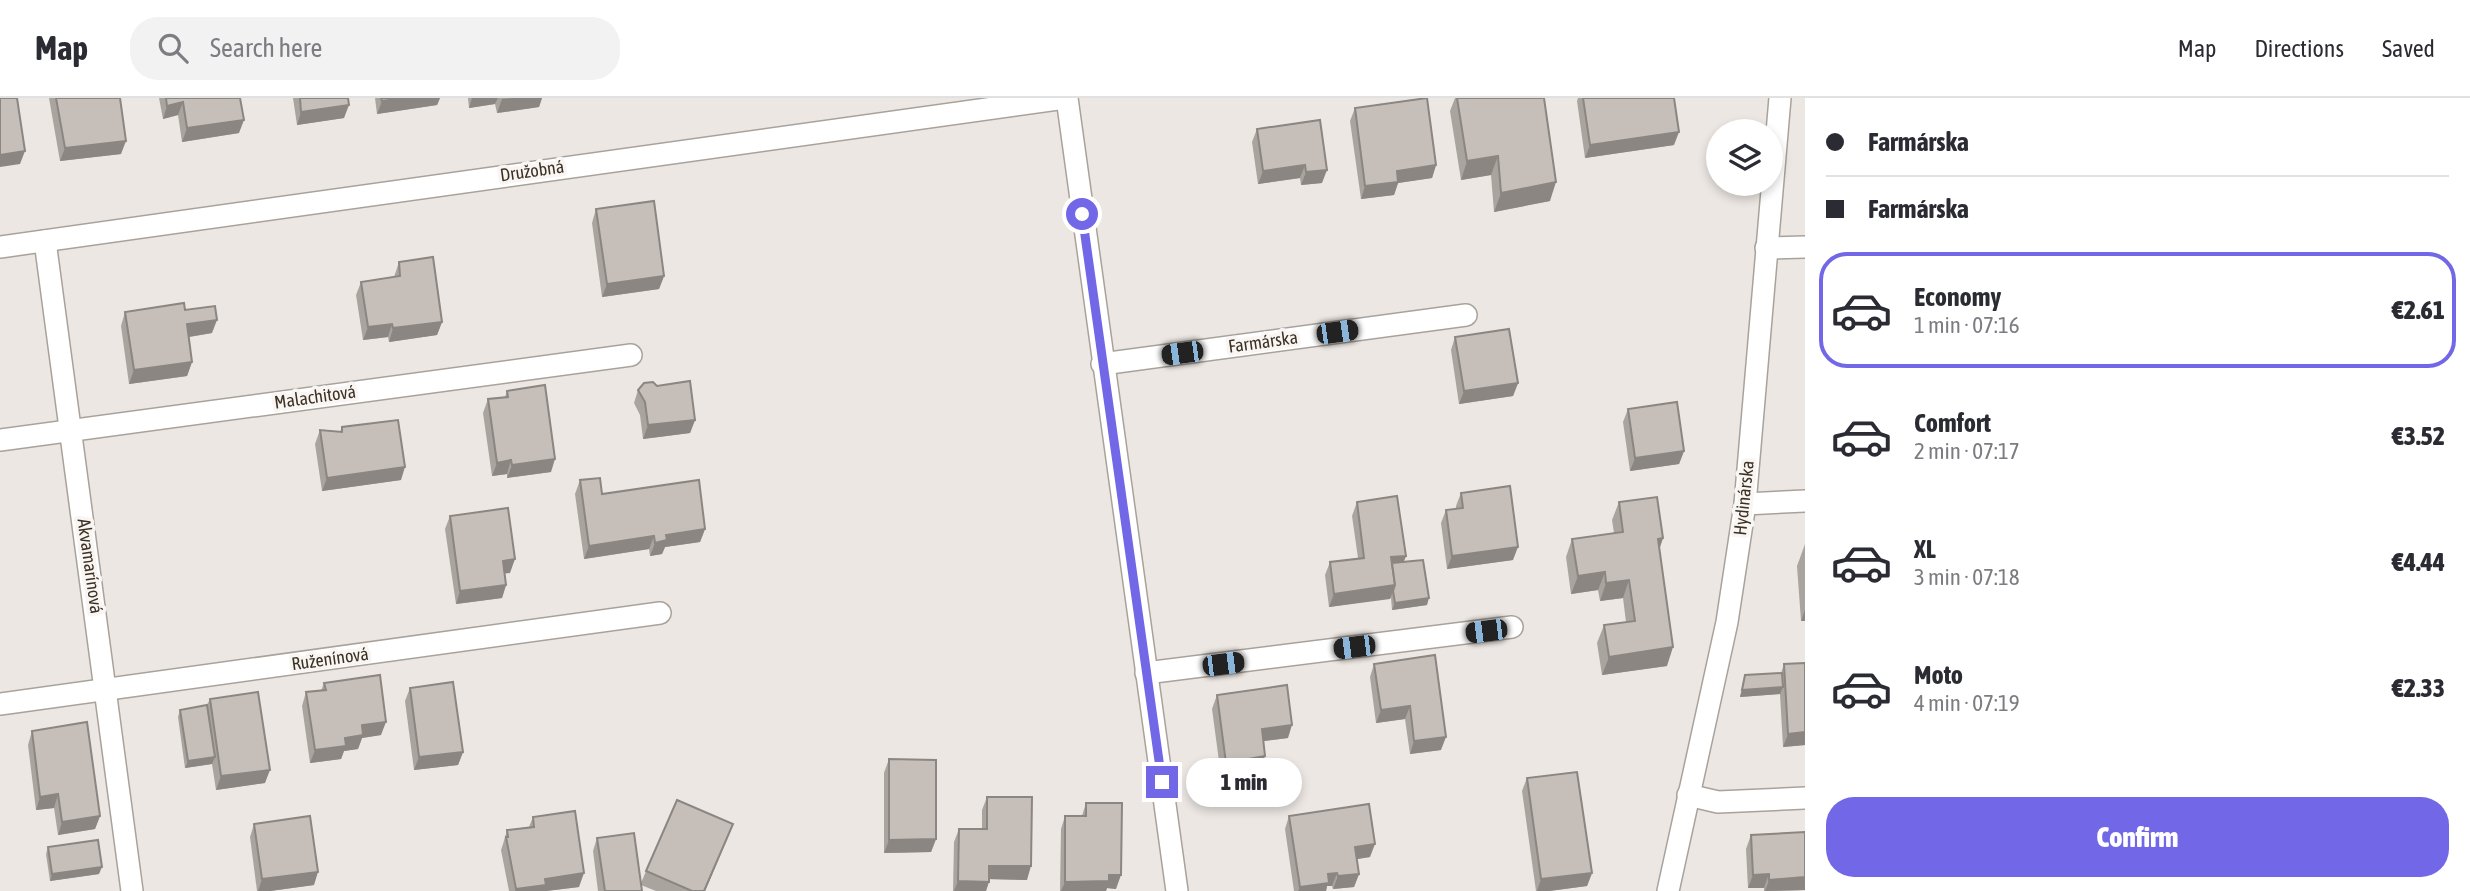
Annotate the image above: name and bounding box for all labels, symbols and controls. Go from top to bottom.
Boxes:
search box [130,17,620,80]
text: Map [35,29,88,67]
icon: search [154,29,192,67]
text: Search here [210,33,322,63]
text: Map [2178,35,2216,62]
text: Directions [2254,35,2344,62]
text: Saved [2382,35,2435,62]
map controls [1706,119,1783,196]
button: layers [1706,119,1783,196]
text: Farmárska [1868,127,1969,157]
street label: Družobná [499,156,565,185]
text: Farmárska [1868,194,1969,224]
route start [1066,198,1098,230]
icon: car [1830,279,1893,342]
text: Economy [1914,282,2001,312]
text: €2.61 [2392,295,2445,325]
text: 1 min · 07:16 [1914,312,2020,338]
car [1315,319,1360,345]
street label: Farmárska [1227,326,1299,357]
car [1160,340,1205,366]
street label: Malachitová [273,380,357,413]
icon: car [1830,405,1893,468]
text: Comfort [1914,408,1991,438]
text: €3.52 [2392,421,2445,451]
text: 2 min · 07:17 [1914,438,2020,464]
street label: Hydinárska [1729,459,1758,537]
street label: Akvamarínová [73,517,108,615]
icon: car [1830,531,1893,594]
text: XL [1914,534,1936,564]
text: €4.44 [2392,547,2445,577]
text: 3 min · 07:18 [1914,564,2020,590]
car [1464,618,1509,644]
car [1332,634,1377,660]
street label: Ruženínová [290,643,370,674]
car [1201,651,1246,677]
icon: car [1830,657,1893,720]
text: Moto [1914,660,1963,690]
text: €2.33 [2392,673,2445,703]
text: 4 min · 07:19 [1914,690,2020,716]
callout: 1 min [1186,758,1302,806]
route end [1146,766,1178,798]
text: 1 min [1221,769,1267,795]
button: Confirm [1826,797,2449,877]

